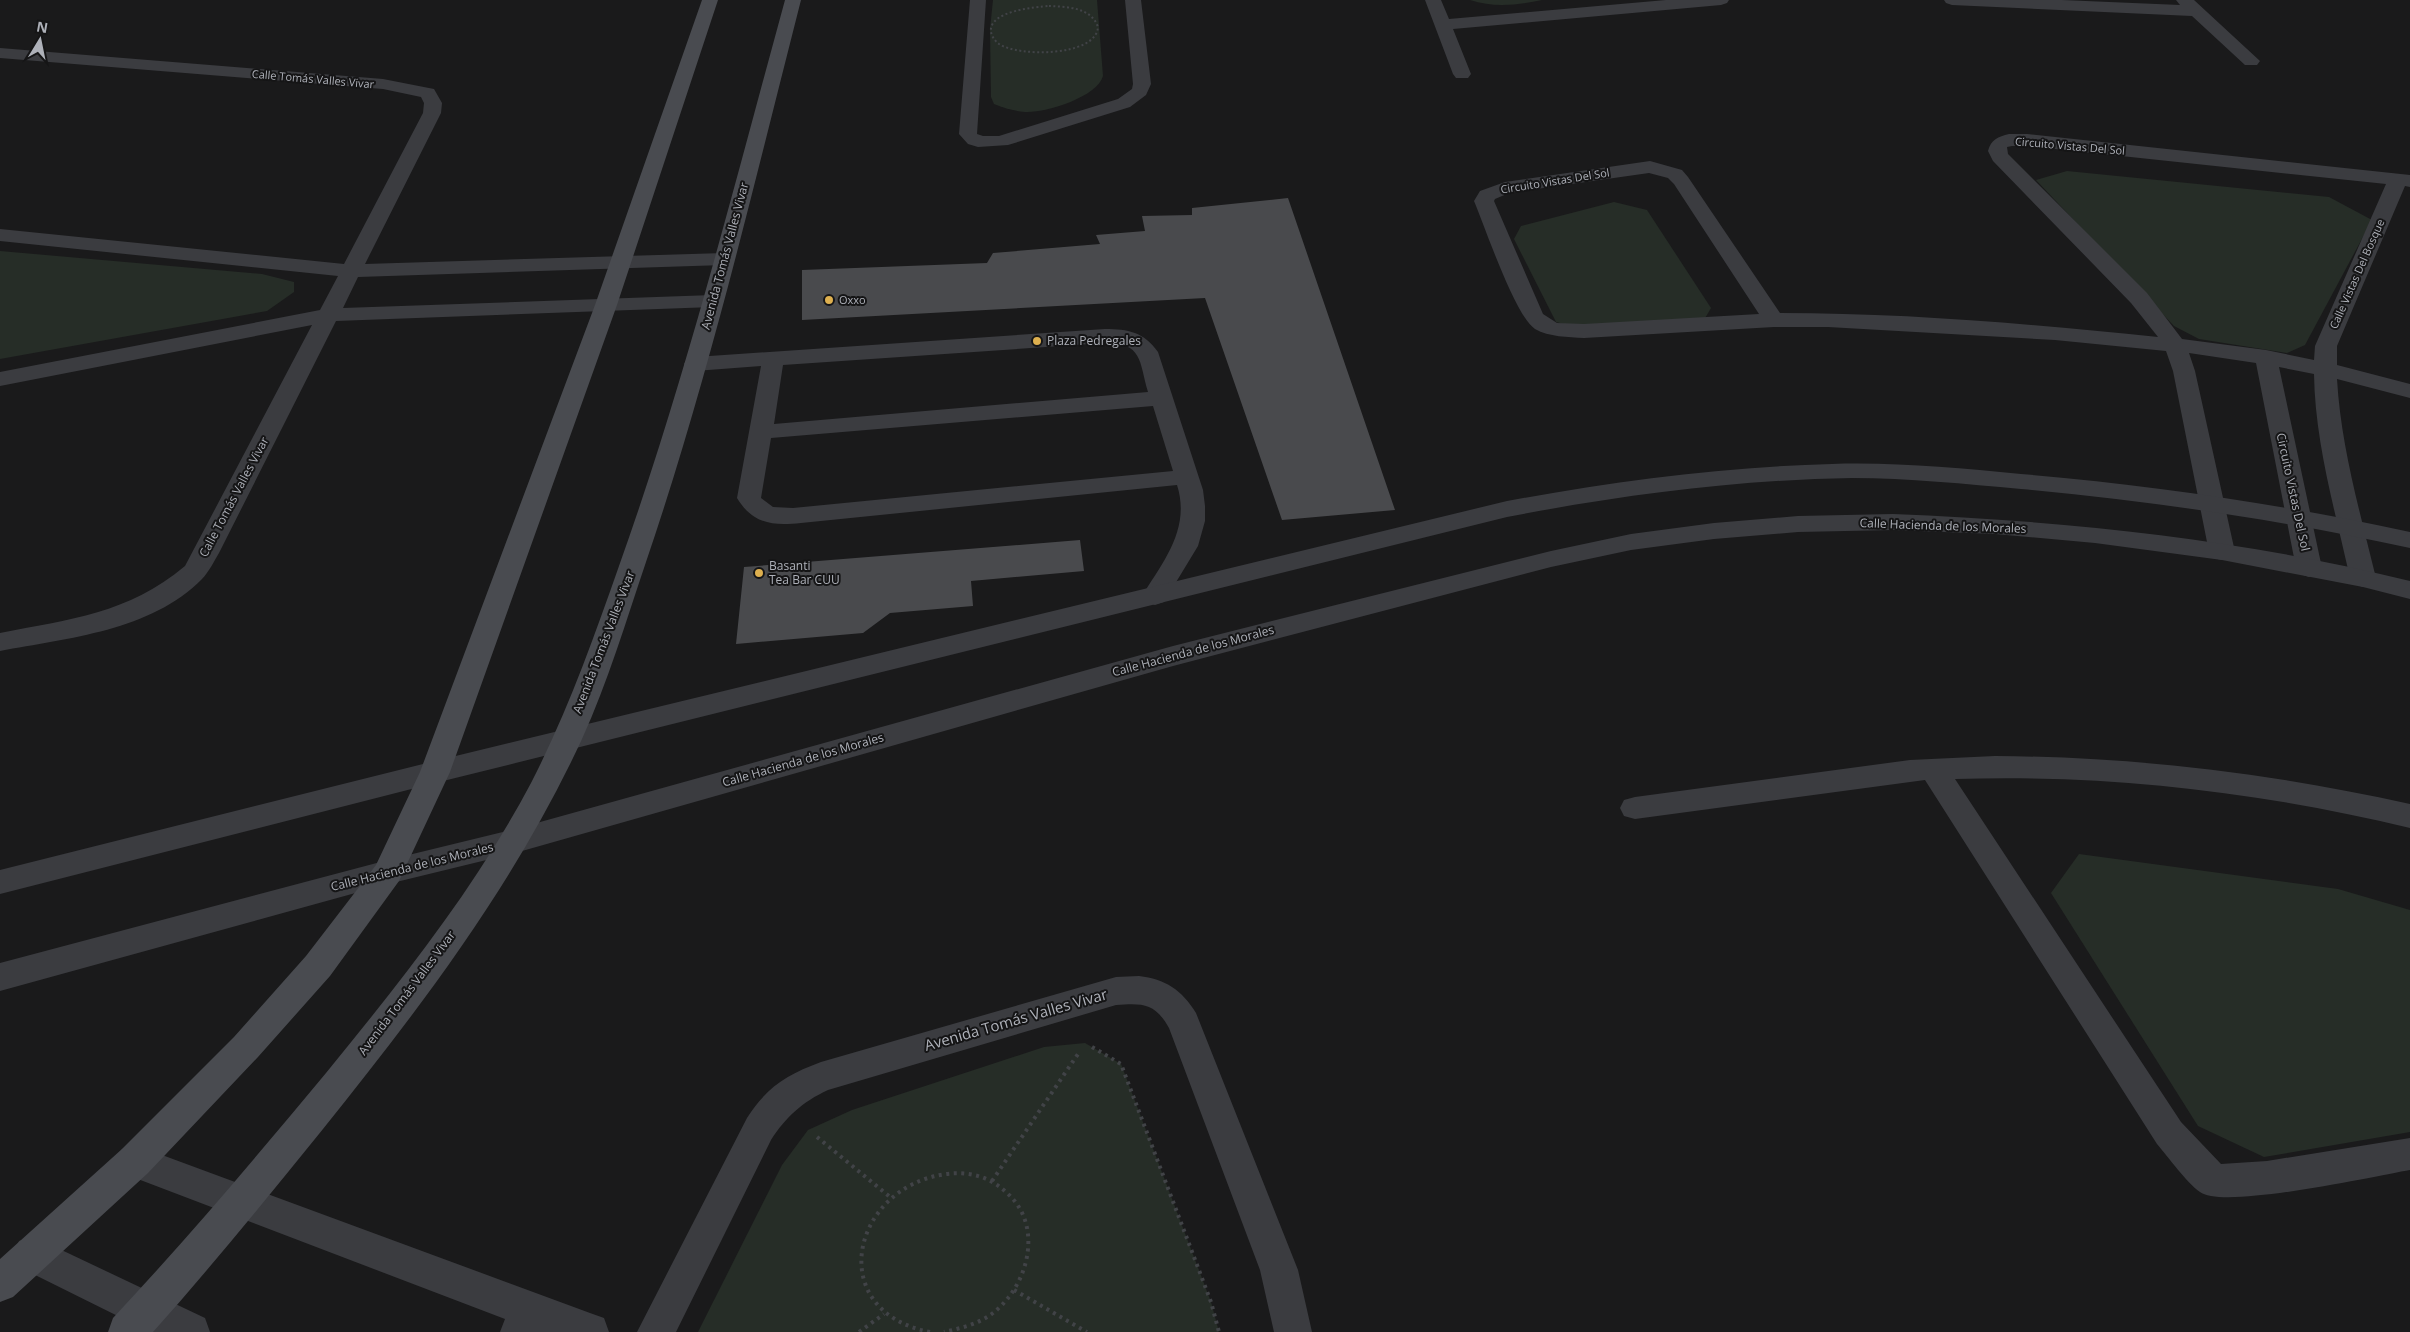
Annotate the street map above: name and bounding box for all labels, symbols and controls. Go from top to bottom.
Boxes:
north arrow [15,15,65,65]
text: N [35,16,50,37]
street label: Calle Tomás Valles Vivar [251,66,375,91]
street label: Circuito Vistas Del Sol [2014,133,2126,158]
street label: Circuito Vistas Del Sol [1499,164,1611,197]
street label: Avenida Tomás Valles Vivar [697,180,752,331]
street label: Calle Vistas Del Bosque [2326,217,2388,331]
place label: Oxxo [839,292,866,307]
marker: Oxxo [823,294,835,306]
place label: Plaza Pedregales [1047,332,1141,349]
marker: Plaza Pedregales [1031,335,1043,347]
street label: Circuito Vistas Del Sol [2273,431,2314,553]
street label: Calle Tomás Valles Vivar [195,434,273,560]
street label: Calle Hacienda de los Morales [1859,514,2027,537]
place label: Basanti Tea Bar CUU [769,557,840,588]
marker: Basanti Tea Bar CUU [753,567,765,579]
street label: Avenida Tomás Valles Vivar [568,568,639,716]
street label: Calle Hacienda de los Morales [1110,621,1276,680]
street label: Calle Hacienda de los Morales [720,728,886,791]
street label: Calle Hacienda de los Morales [329,838,495,895]
street label: Avenida Tomás Valles Vivar [354,927,459,1058]
street label: Avenida Tomás Valles Vivar [922,983,1109,1055]

